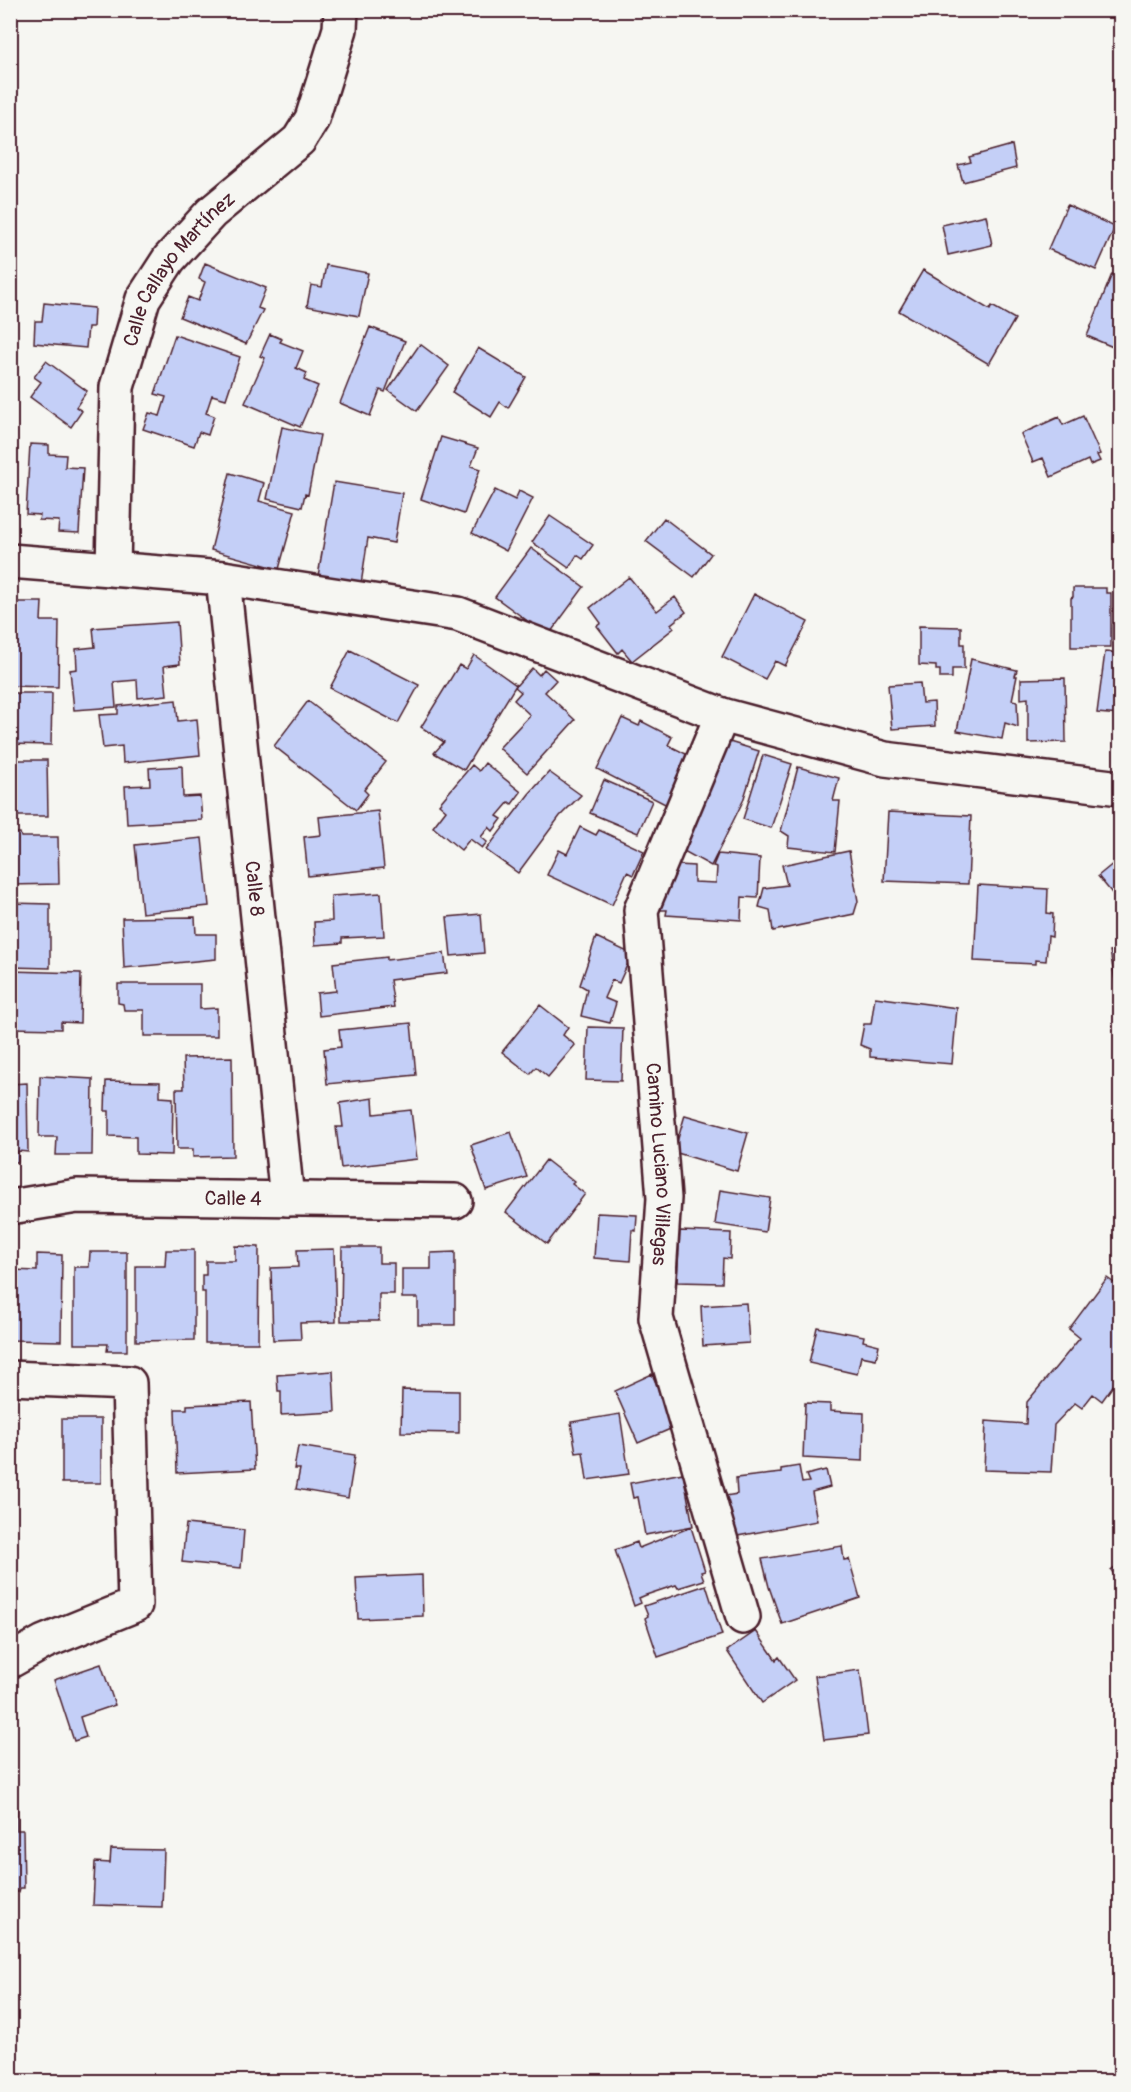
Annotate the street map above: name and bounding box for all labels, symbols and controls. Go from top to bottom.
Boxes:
street label: Calle Callayo Martínez [117,186,240,349]
street label: Calle 8 [240,859,270,917]
street label: Camino Luciano Villegas [641,1062,676,1266]
street label: Calle 4 [204,1185,262,1211]

